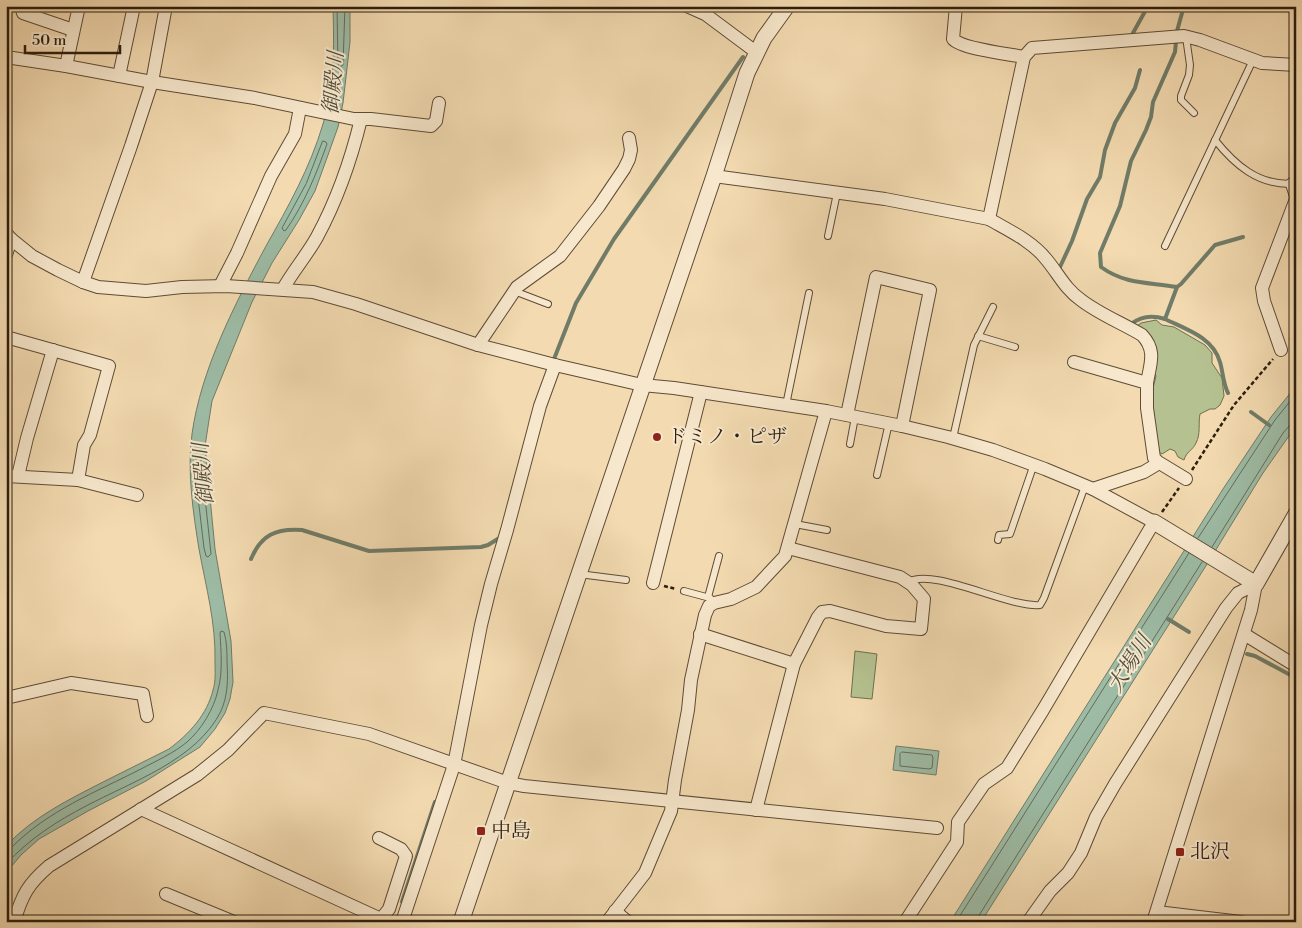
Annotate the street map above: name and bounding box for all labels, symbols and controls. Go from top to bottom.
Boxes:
scale bar [25,22,120,54]
text: 50 m [32,31,66,50]
water label: 御殿川 [318,48,350,116]
place label: ドミノ・ピザ [667,425,787,450]
marker: ドミノ・ピザ [651,431,663,443]
water label: 御殿川 [188,439,220,507]
water label: 大場川 [1102,629,1159,698]
place label: 中島 [491,819,531,844]
marker: 中島 [475,825,487,837]
place label: 北沢 [1190,840,1230,865]
marker: 北沢 [1174,846,1186,858]

